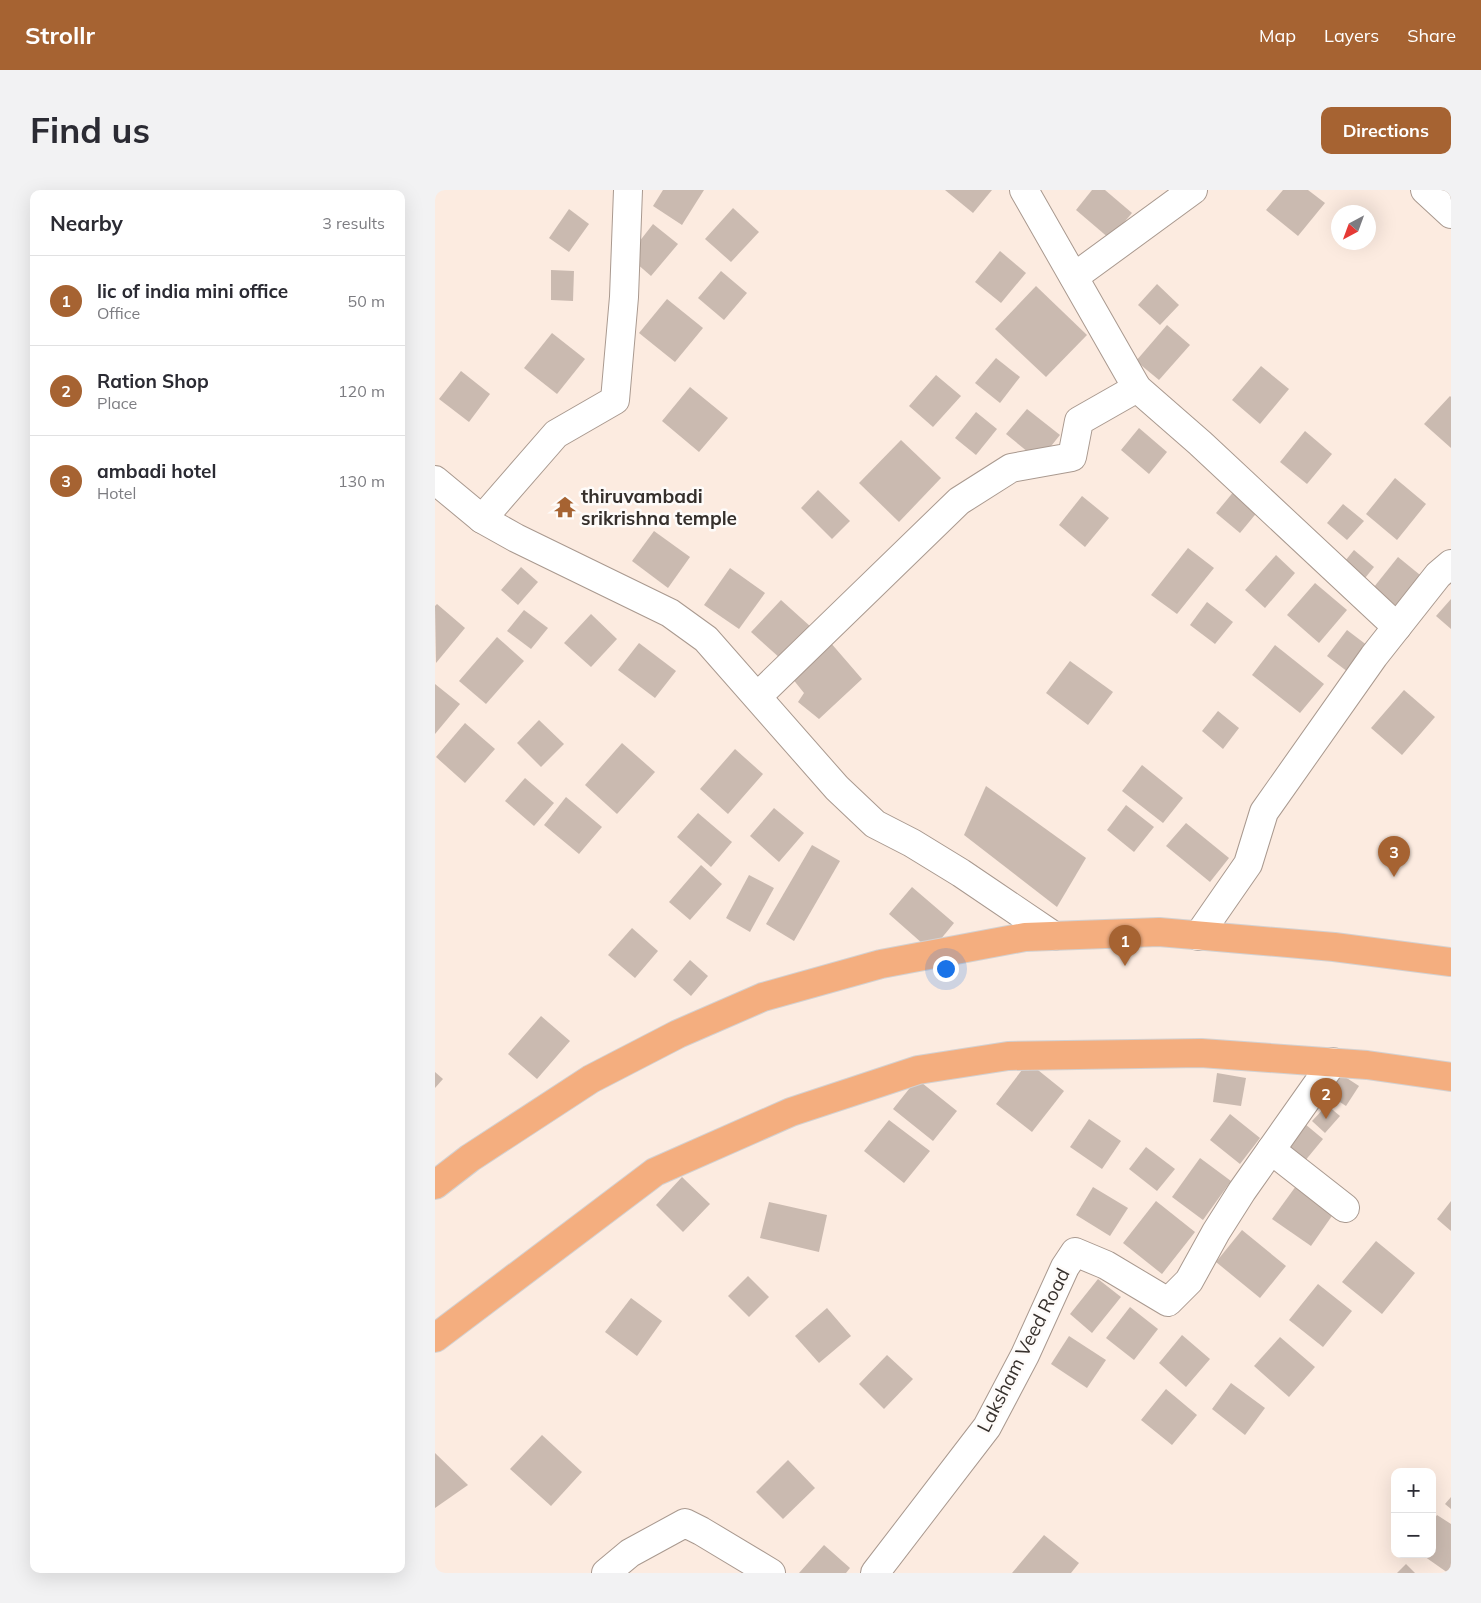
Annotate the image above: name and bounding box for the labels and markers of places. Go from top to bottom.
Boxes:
place label: thiruvambadi srikrishna temple [581,484,737,530]
temple icon: thiruvambadi srikrishna temple [552,494,578,520]
pin: 3 [1378,836,1410,877]
pin: 1 [1109,925,1141,966]
pin: 2 [1310,1078,1342,1119]

